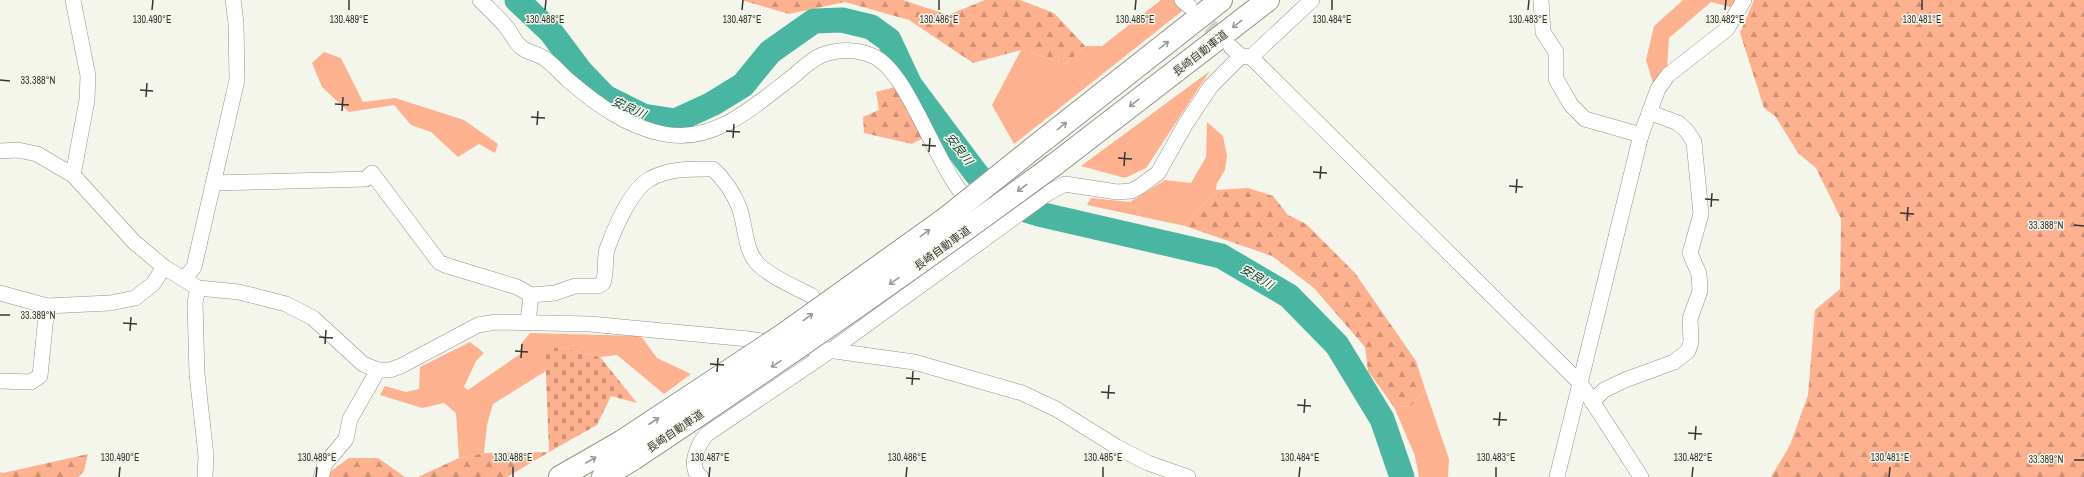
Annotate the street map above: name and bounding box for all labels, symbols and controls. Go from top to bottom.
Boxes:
text: 130.490°E [132,13,172,26]
text: 130.489°E [329,13,369,26]
text: 130.488°E [525,13,565,26]
text: 130.487°E [722,13,762,26]
text: 130.486°E [919,13,959,26]
text: 130.485°E [1115,13,1155,26]
text: 130.484°E [1312,13,1352,26]
text: 130.483°E [1508,13,1548,26]
text: 130.482°E [1705,13,1745,26]
text: 130.481°E [1902,13,1942,26]
one-way arrow [1232,20,1243,29]
street label: 長崎自動車道 [1170,27,1230,79]
one-way arrow [1158,41,1169,49]
text: 33.388°N [21,74,56,87]
water label: 安良川 [609,93,651,123]
one-way arrow [1129,99,1140,108]
one-way arrow [1056,122,1067,130]
water label: 安良川 [942,130,978,170]
one-way arrow [1017,184,1028,193]
text: 33.388°N [2029,219,2064,232]
street label: 長崎自動車道 [911,223,973,273]
one-way arrow [919,229,930,237]
water label: 安良川 [1237,261,1278,294]
one-way arrow [889,277,900,285]
text: 33.389°N [21,309,56,322]
one-way arrow [802,313,813,322]
one-way arrow [771,359,782,368]
street label: 長崎自動車道 [644,407,706,455]
one-way arrow [648,417,659,425]
text: 130.490°E [100,451,140,464]
text: 130.489°E [297,451,337,464]
text: 130.488°E [493,451,533,464]
text: 130.487°E [690,451,730,464]
text: 130.486°E [887,451,927,464]
text: 130.485°E [1083,451,1123,464]
text: 130.484°E [1280,451,1320,464]
text: 130.483°E [1476,451,1516,464]
text: 130.482°E [1673,451,1713,464]
text: 130.481°E [1870,451,1910,464]
text: 33.389°N [2029,453,2064,466]
one-way arrow [585,455,597,463]

